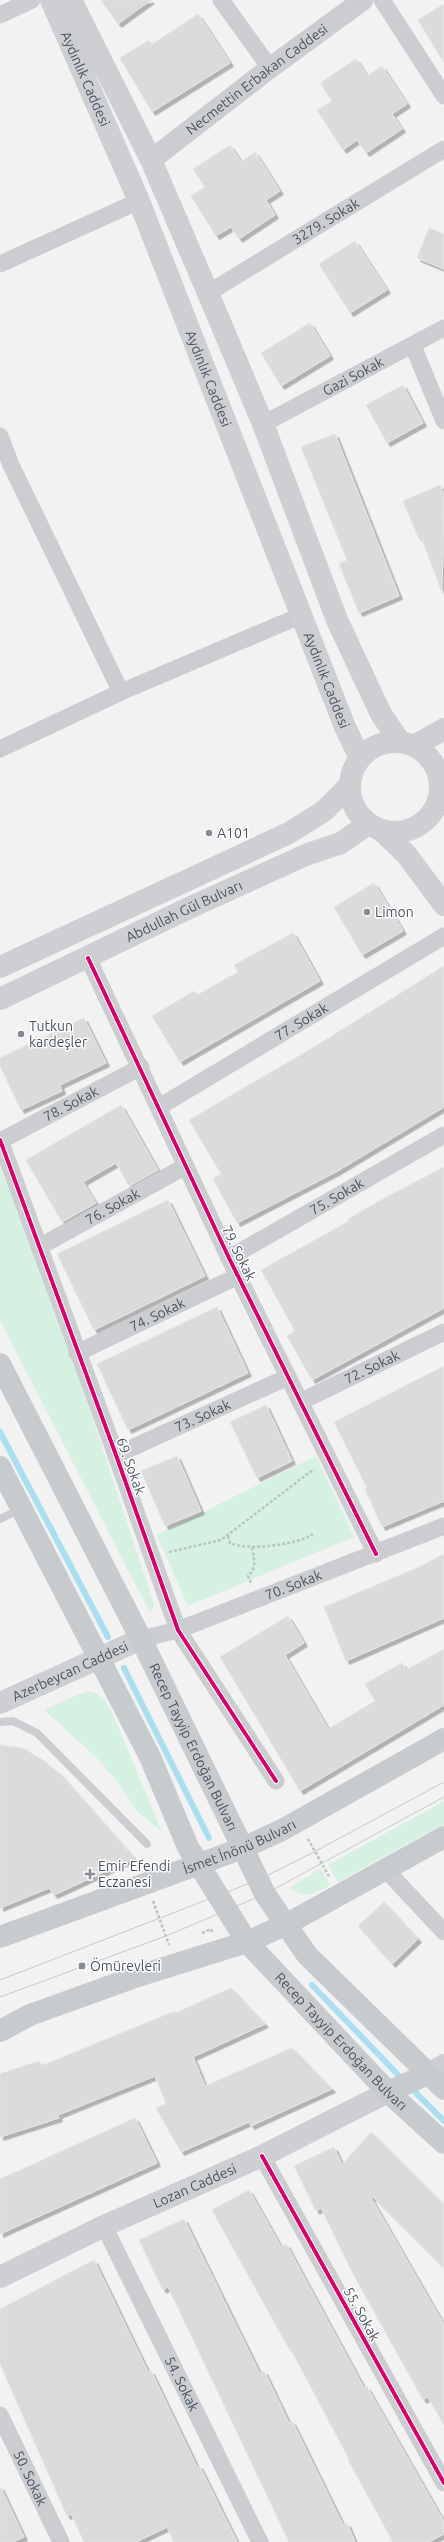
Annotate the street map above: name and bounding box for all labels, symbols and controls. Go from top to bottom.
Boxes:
street label: Necmettin Erbakan Caddesi [183,21,331,138]
street label: Aydınlık Caddesi [58,29,113,129]
street label: 3279. Sokak [290,195,362,248]
street label: Aydınlık Caddesi [182,328,235,429]
street label: Gazi Sokak [320,354,386,399]
street label: Aydınlık Caddesi [301,630,353,731]
place label: A101 [217,825,250,841]
marker: A101 [204,828,214,838]
street label: Abdullah Gül Bulvarı [123,877,245,945]
place label: Limon [375,904,414,920]
marker: Limon [362,907,372,917]
street label: 77. Sokak [272,999,331,1044]
place label: Tutkun kardeşler [29,1018,88,1050]
marker: Tutkun kardeşler [16,1029,26,1039]
street label: 78. Sokak [41,1083,101,1125]
street label: 75. Sokak [307,1175,366,1218]
street label: 76. Sokak [83,1185,142,1228]
street label: 79. Sokak [219,1223,259,1283]
street label: 74. Sokak [127,1295,188,1335]
street label: 72. Sokak [342,1347,402,1387]
street label: 73. Sokak [172,1396,233,1435]
street label: 69. Sokak [113,1435,149,1497]
street label: 70. Sokak [263,1567,324,1603]
street label: Azerbeycan Caddesi [10,1638,131,1704]
street label: Recep Tayyip Erdoğan Bulvarı [146,1660,241,1833]
street label: İsmet İnönü Bulvarı [181,1816,299,1877]
place label: Emir Efendi Eczanesi [98,1858,170,1890]
marker: Emir Efendi Eczanesi [85,1869,95,1879]
place label: Ömürevleri [90,1957,161,1974]
marker: Ömürevleri [77,1961,87,1971]
street label: Recep Tayyip Erdoğan Bulvarı [272,1969,411,2114]
street label: Lozan Caddesi [151,2160,239,2211]
street label: 55. Sokak [341,2284,383,2344]
street label: 54. Sokak [162,2354,202,2414]
street label: 50. Sokak [10,2448,50,2508]

